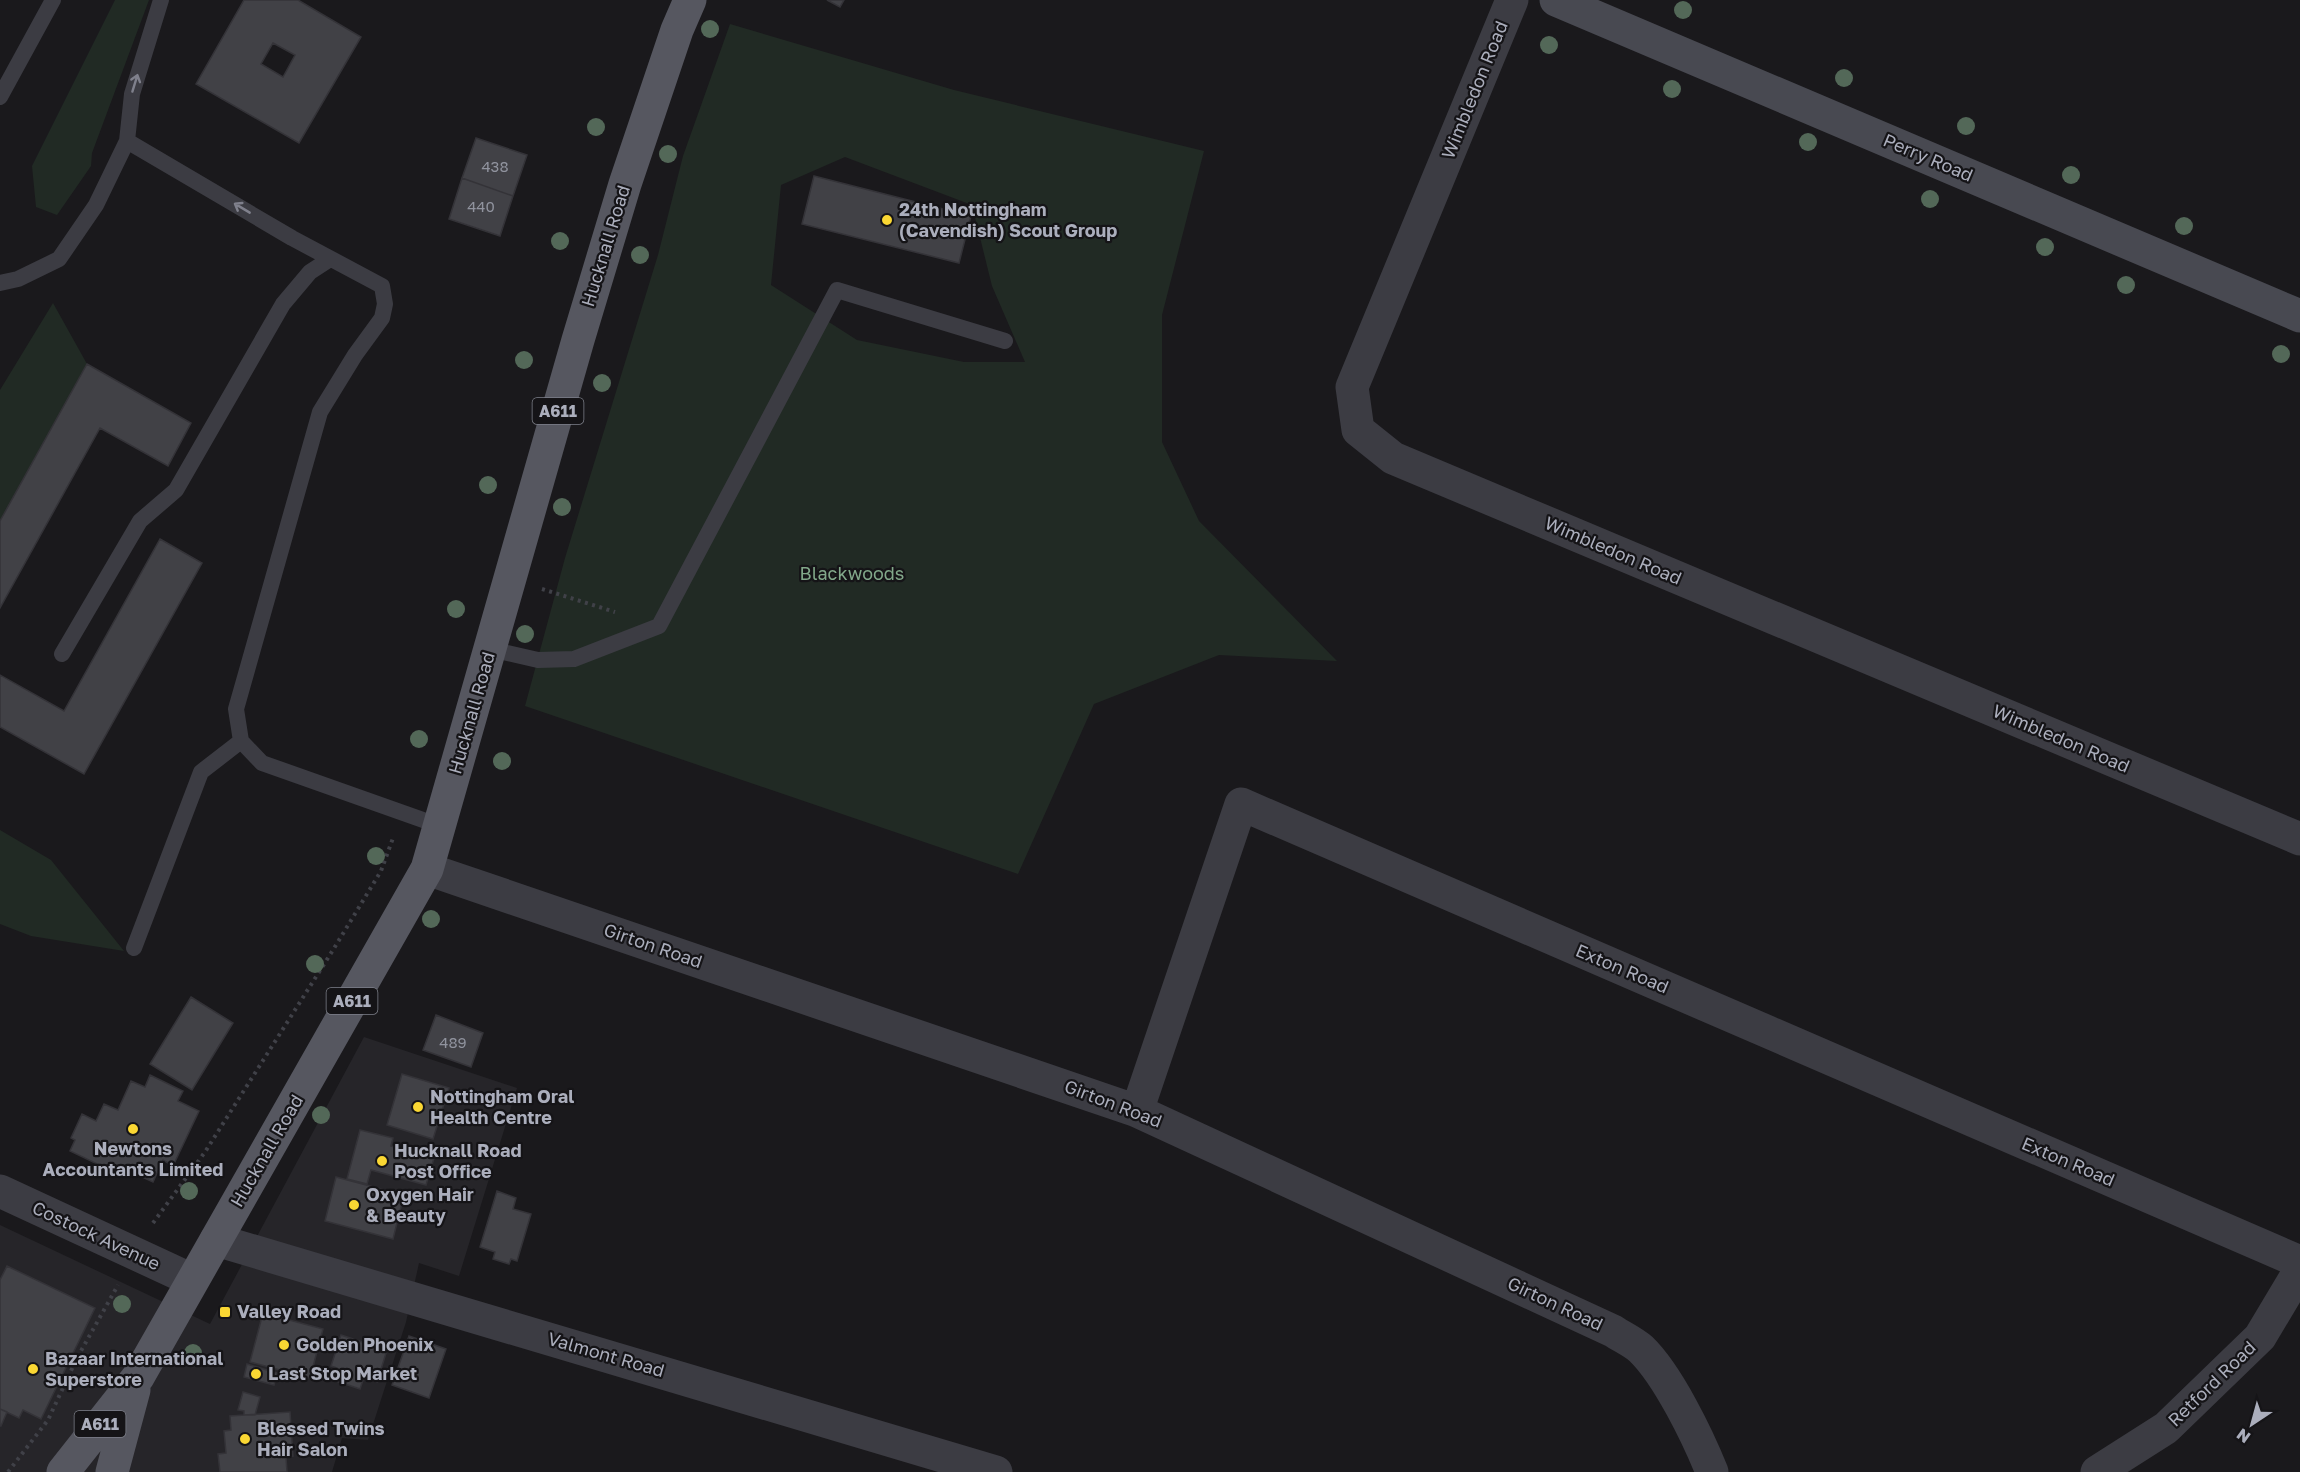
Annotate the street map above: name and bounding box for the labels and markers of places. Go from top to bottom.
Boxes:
place label: 24th Nottingham (Cavendish) Scout Group [899,198,1117,241]
marker: 24th Nottingham (Cavendish) Scout Group [880,213,894,227]
place label: Nottingham Oral Health Centre [430,1085,574,1128]
marker: Nottingham Oral Health Centre [411,1100,425,1114]
marker: Newtons Accountants Limited [126,1122,140,1136]
place label: Newtons Accountants Limited [43,1137,223,1180]
place label: Hucknall Road Post Office [394,1139,522,1182]
marker: Hucknall Road Post Office [375,1154,389,1168]
place label: Oxygen Hair & Beauty [366,1183,474,1226]
marker: Oxygen Hair & Beauty [347,1198,361,1212]
place label: Valley Road [237,1300,341,1322]
marker: Valley Road [218,1305,232,1319]
place label: Golden Phoenix [296,1333,434,1355]
marker: Golden Phoenix [277,1338,291,1352]
place label: Bazaar International Superstore [45,1347,223,1390]
marker: Bazaar International Superstore [26,1362,40,1376]
place label: Last Stop Market [268,1362,417,1384]
marker: Last Stop Market [249,1367,263,1381]
place label: Blessed Twins Hair Salon [257,1417,385,1460]
marker: Blessed Twins Hair Salon [238,1432,252,1446]

